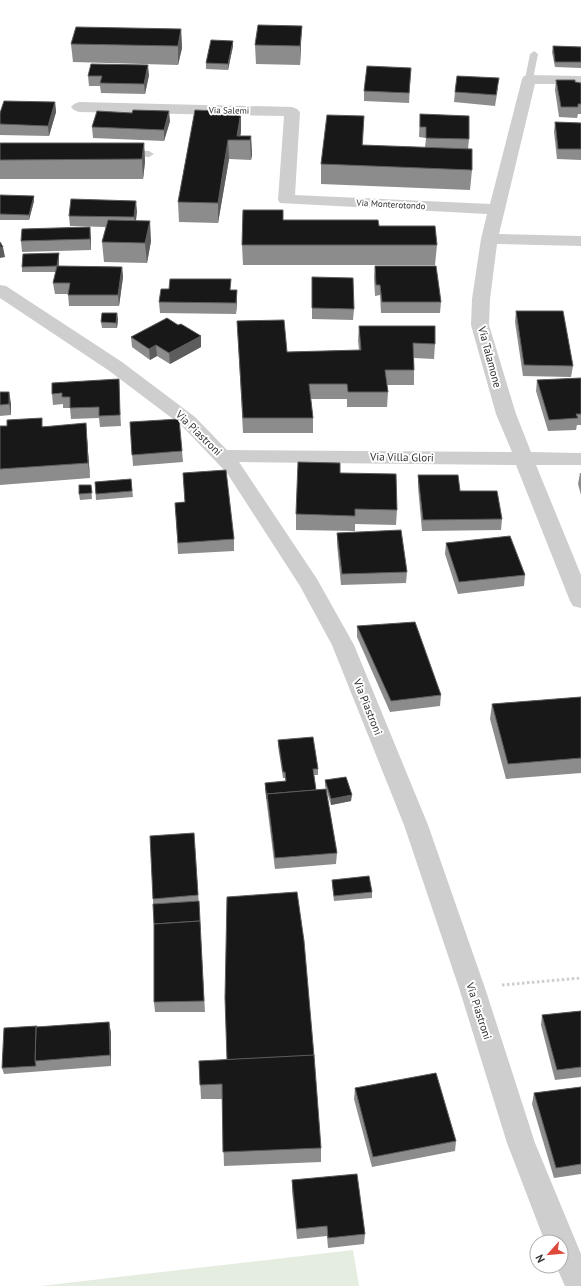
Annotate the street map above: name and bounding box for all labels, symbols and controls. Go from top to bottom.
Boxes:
street label: Via Salemi [208,104,249,116]
street label: Via Monterotondo [355,197,426,211]
street label: Via Talamone [475,324,505,390]
street label: Via Piastroni [172,407,225,459]
street label: Via Villa Glori [369,449,434,465]
street label: Via Piastroni [350,676,386,737]
street label: Via Piastroni [463,980,495,1041]
north arrow [529,1234,569,1274]
text: N [532,1252,548,1265]

